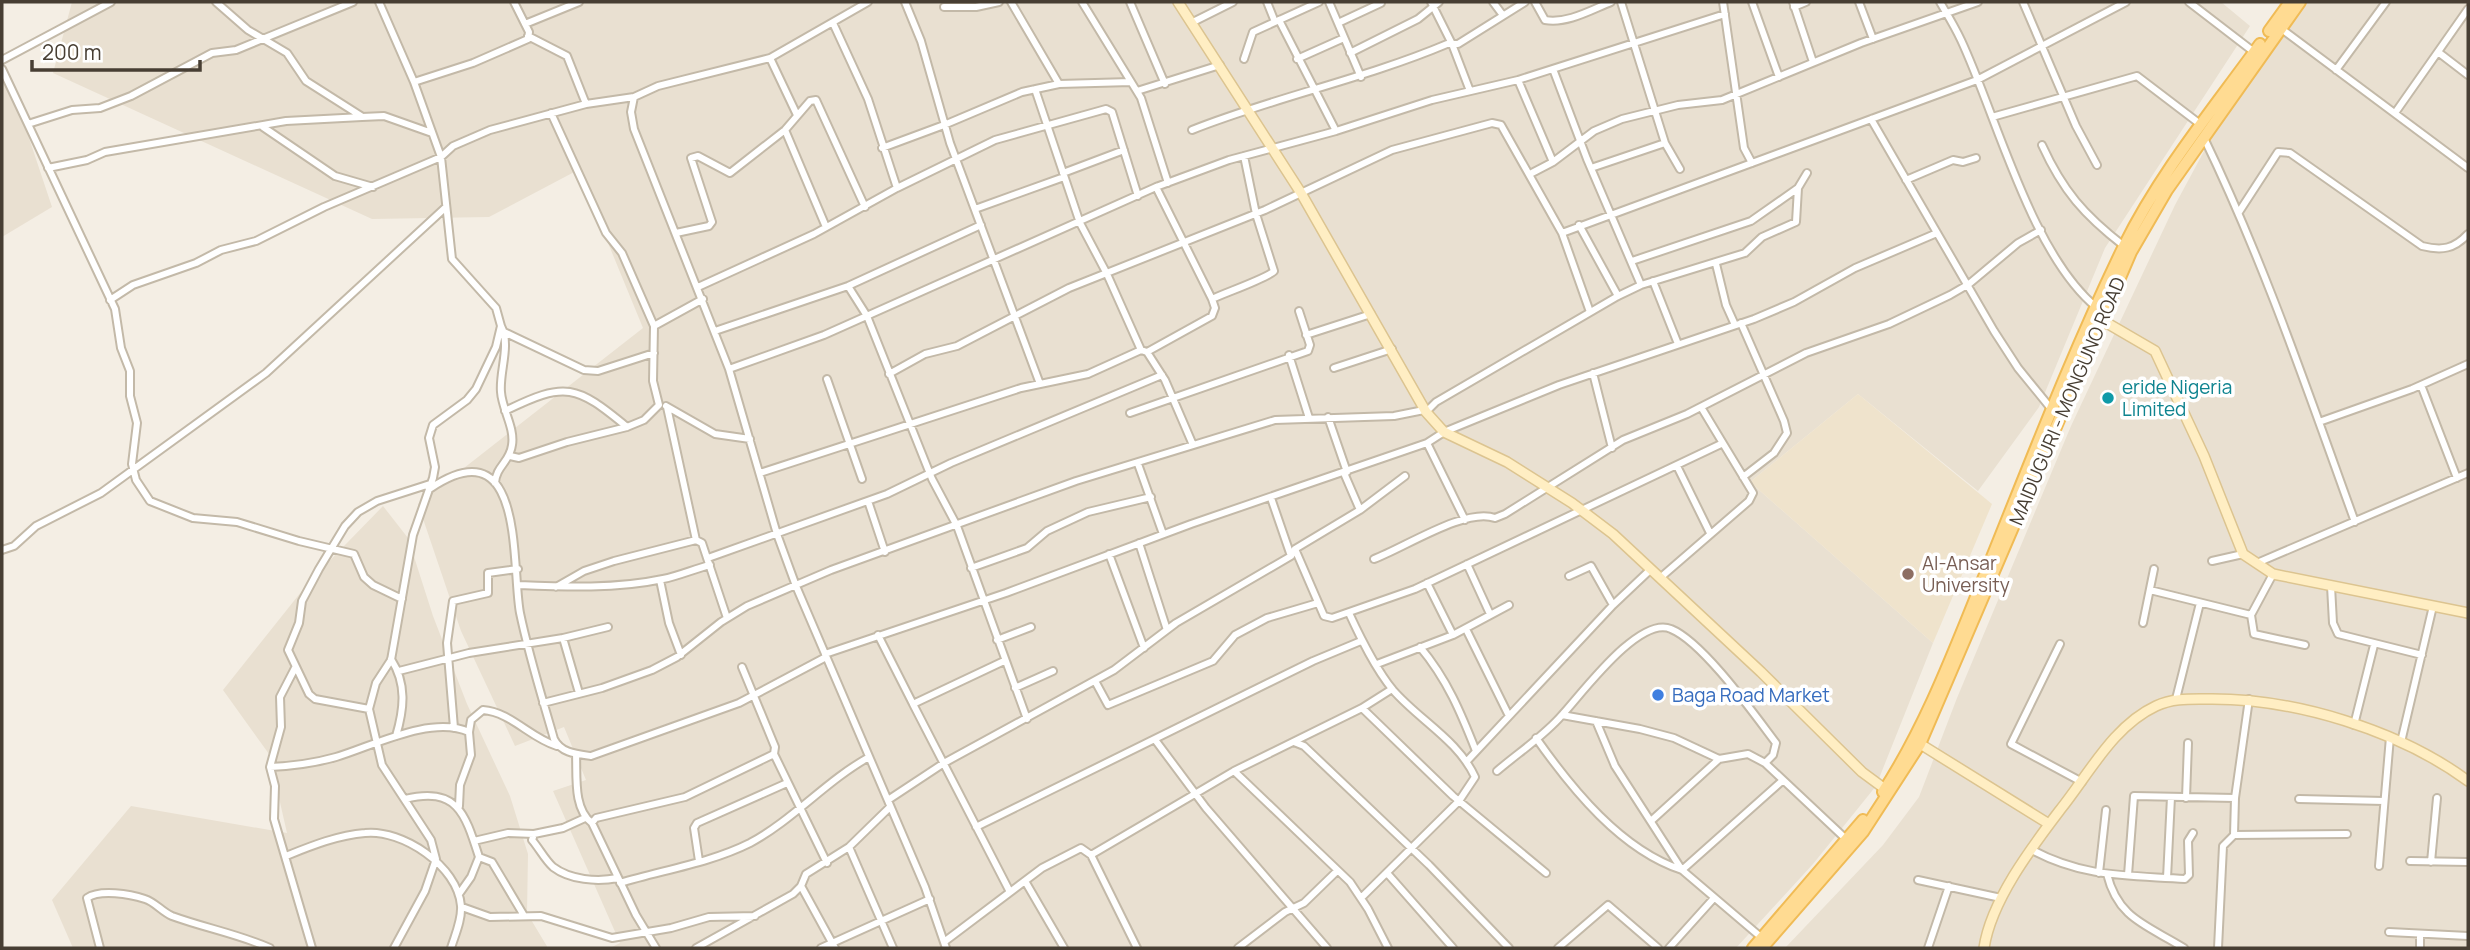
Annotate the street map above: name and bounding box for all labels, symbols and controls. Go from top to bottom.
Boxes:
scale bar [32,28,200,72]
text: 200 m [42,38,102,66]
street label: MAIDUGURI - MONGUNO ROAD [2003,273,2131,529]
place label: eride Nigeria Limited [2122,374,2232,422]
marker: eride Nigeria Limited [2100,390,2116,406]
place label: Al-Ansar University [1922,550,2010,598]
marker: Al-Ansar University [1900,566,1916,582]
place label: Baga Road Market [1672,682,1830,708]
marker: Baga Road Market [1650,687,1666,703]

